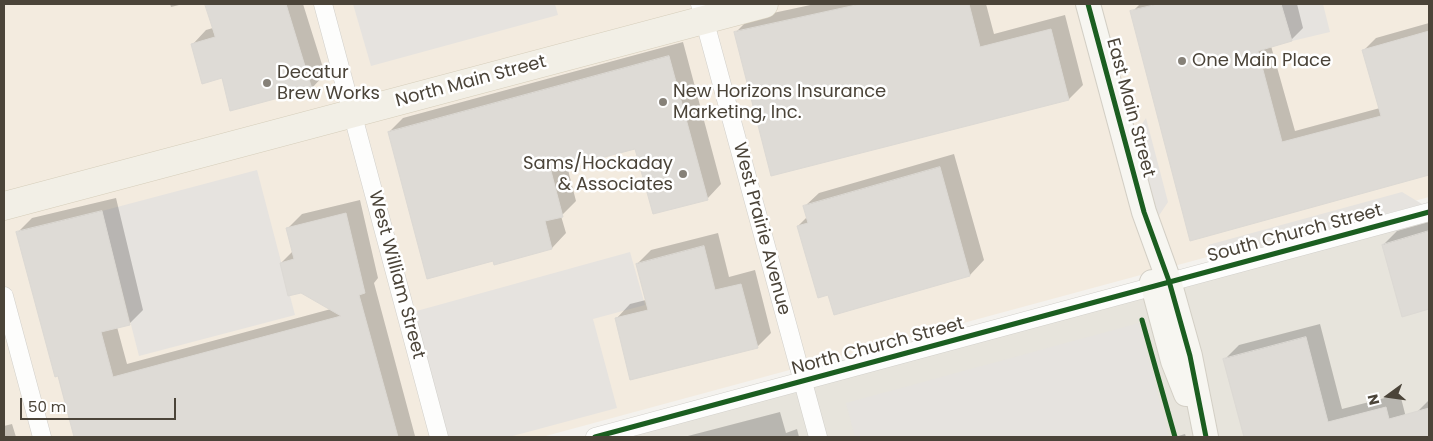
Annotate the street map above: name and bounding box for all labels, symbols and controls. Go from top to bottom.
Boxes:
street label: East Main Street [1101,36,1159,180]
place label: One Main Place [1192,50,1331,72]
street label: North Main Street [393,52,549,112]
marker: One Main Place [1176,55,1188,67]
place label: Decatur Brew Works [277,62,380,104]
marker: Decatur Brew Works [261,77,273,89]
place label: New Horizons Insurance Marketing, Inc. [673,81,886,124]
marker: New Horizons Insurance Marketing, Inc. [657,96,669,108]
street label: West Prairie Avenue [728,140,794,318]
place label: Sams/Hockaday & Associates [523,153,673,195]
marker: Sams/Hockaday & Associates [677,168,689,180]
street label: West William Street [363,189,429,361]
street label: South Church Street [1205,200,1385,268]
street label: North Church Street [790,314,966,380]
north arrow [1363,371,1413,421]
scale bar [22,388,179,420]
text: N [1362,392,1384,407]
text: 50 m [28,396,66,417]

